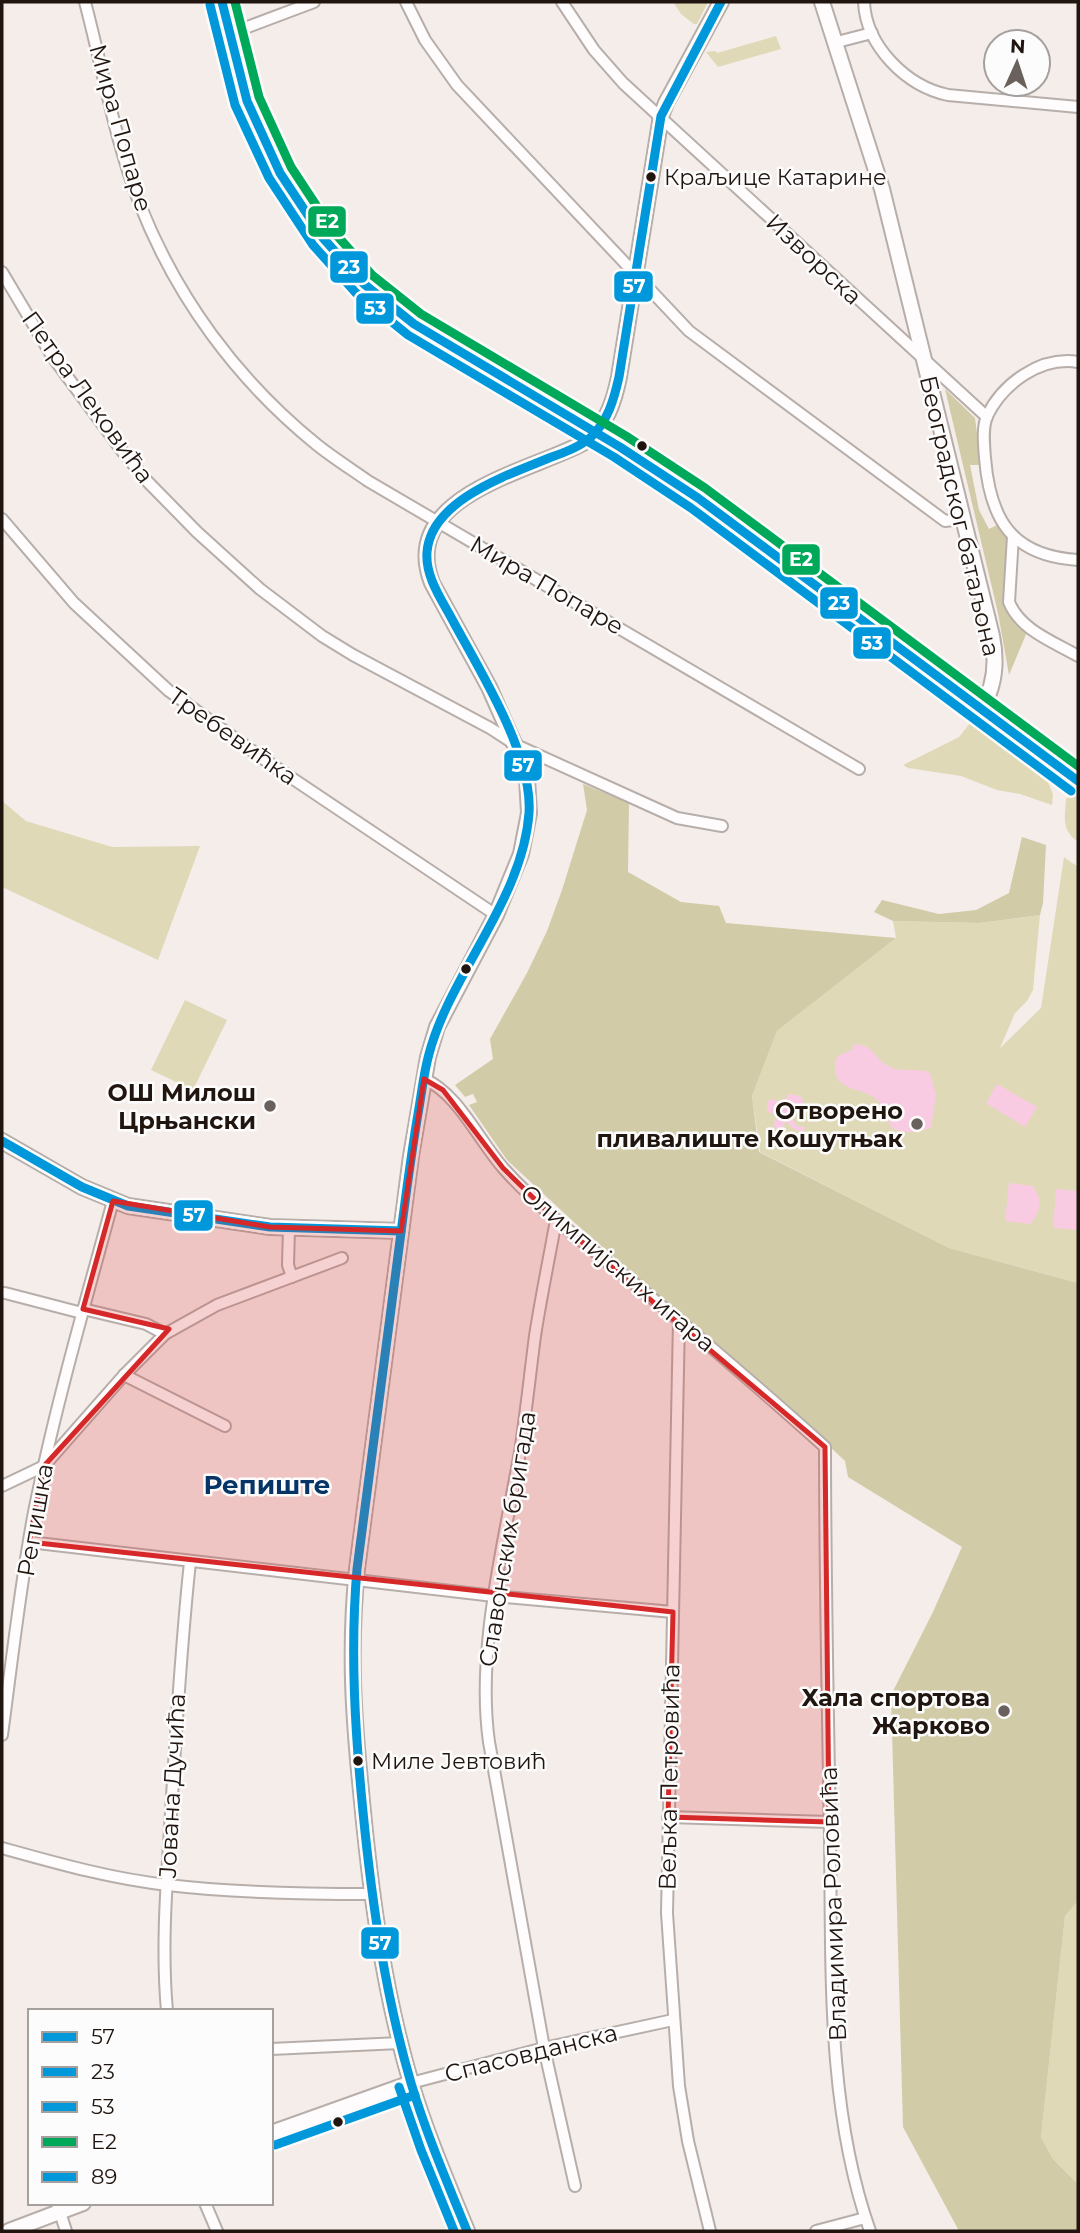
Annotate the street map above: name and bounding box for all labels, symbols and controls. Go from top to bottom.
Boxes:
north arrow [982,28,1052,98]
text: N [1010,35,1026,58]
street label: Мира Попаре [83,41,159,215]
place label: Краљице Катарине [664,164,887,191]
marker: Краљице Катарине [644,170,658,184]
line badge: E2 [307,205,347,238]
street label: Изворска [760,207,868,311]
text: E2 [315,210,339,233]
line badge: 23 [329,250,369,284]
text: 23 [338,256,360,279]
line badge: 57 [613,270,654,303]
text: 57 [623,275,646,298]
line badge: 53 [355,292,395,325]
text: 53 [364,297,386,320]
street label: Петра Лековића [16,305,160,489]
street label: Београдског батаљона [914,373,1006,659]
unlabelled marker [635,439,649,453]
street label: Мира Попаре [465,529,629,641]
line badge: E2 [781,543,821,576]
text: E2 [789,548,813,571]
line badge: 23 [819,586,859,620]
text: 23 [828,592,850,615]
line badge: 53 [852,626,892,660]
text: 53 [861,632,883,655]
street label: Требевићка [163,681,303,791]
line badge: 57 [503,749,543,782]
text: 57 [512,754,535,777]
unlabelled marker [459,962,473,976]
place label: ОШ Милош Црњански [108,1078,256,1135]
place label: Отворено пливалиште Кошутњак [596,1096,904,1153]
marker: ОШ Милош Црњански [262,1098,278,1114]
marker: Отворено пливалиште Кошутњак [909,1116,925,1132]
street label: Олимпијских игара [515,1178,721,1358]
line badge: 57 [173,1199,214,1232]
text: 57 [183,1204,206,1227]
street label: Славонских бригада [472,1409,542,1669]
street label: Репишка [11,1461,59,1579]
district label: Репиште [204,1469,330,1501]
street label: Вељка Петровића [653,1663,685,1891]
place label: Хала спортова Жарково [801,1683,990,1740]
street label: Јована Дучића [153,1693,191,1879]
marker: Хала спортова Жарково [996,1703,1012,1719]
place label: Миле Јевтовић [371,1748,546,1775]
marker: Миле Јевтовић [351,1754,365,1768]
street label: Владимира Роловића [814,1766,852,2042]
line badge: 57 [360,1926,400,1960]
text: 57 [369,1932,392,1955]
legend [28,2009,273,2205]
street label: Спасовданска [441,2017,621,2089]
text: 57 [91,2024,115,2049]
text: 23 [91,2059,115,2084]
text: 53 [91,2094,115,2119]
unlabelled marker [331,2115,345,2129]
text: E2 [91,2129,117,2154]
text: 89 [91,2164,117,2189]

